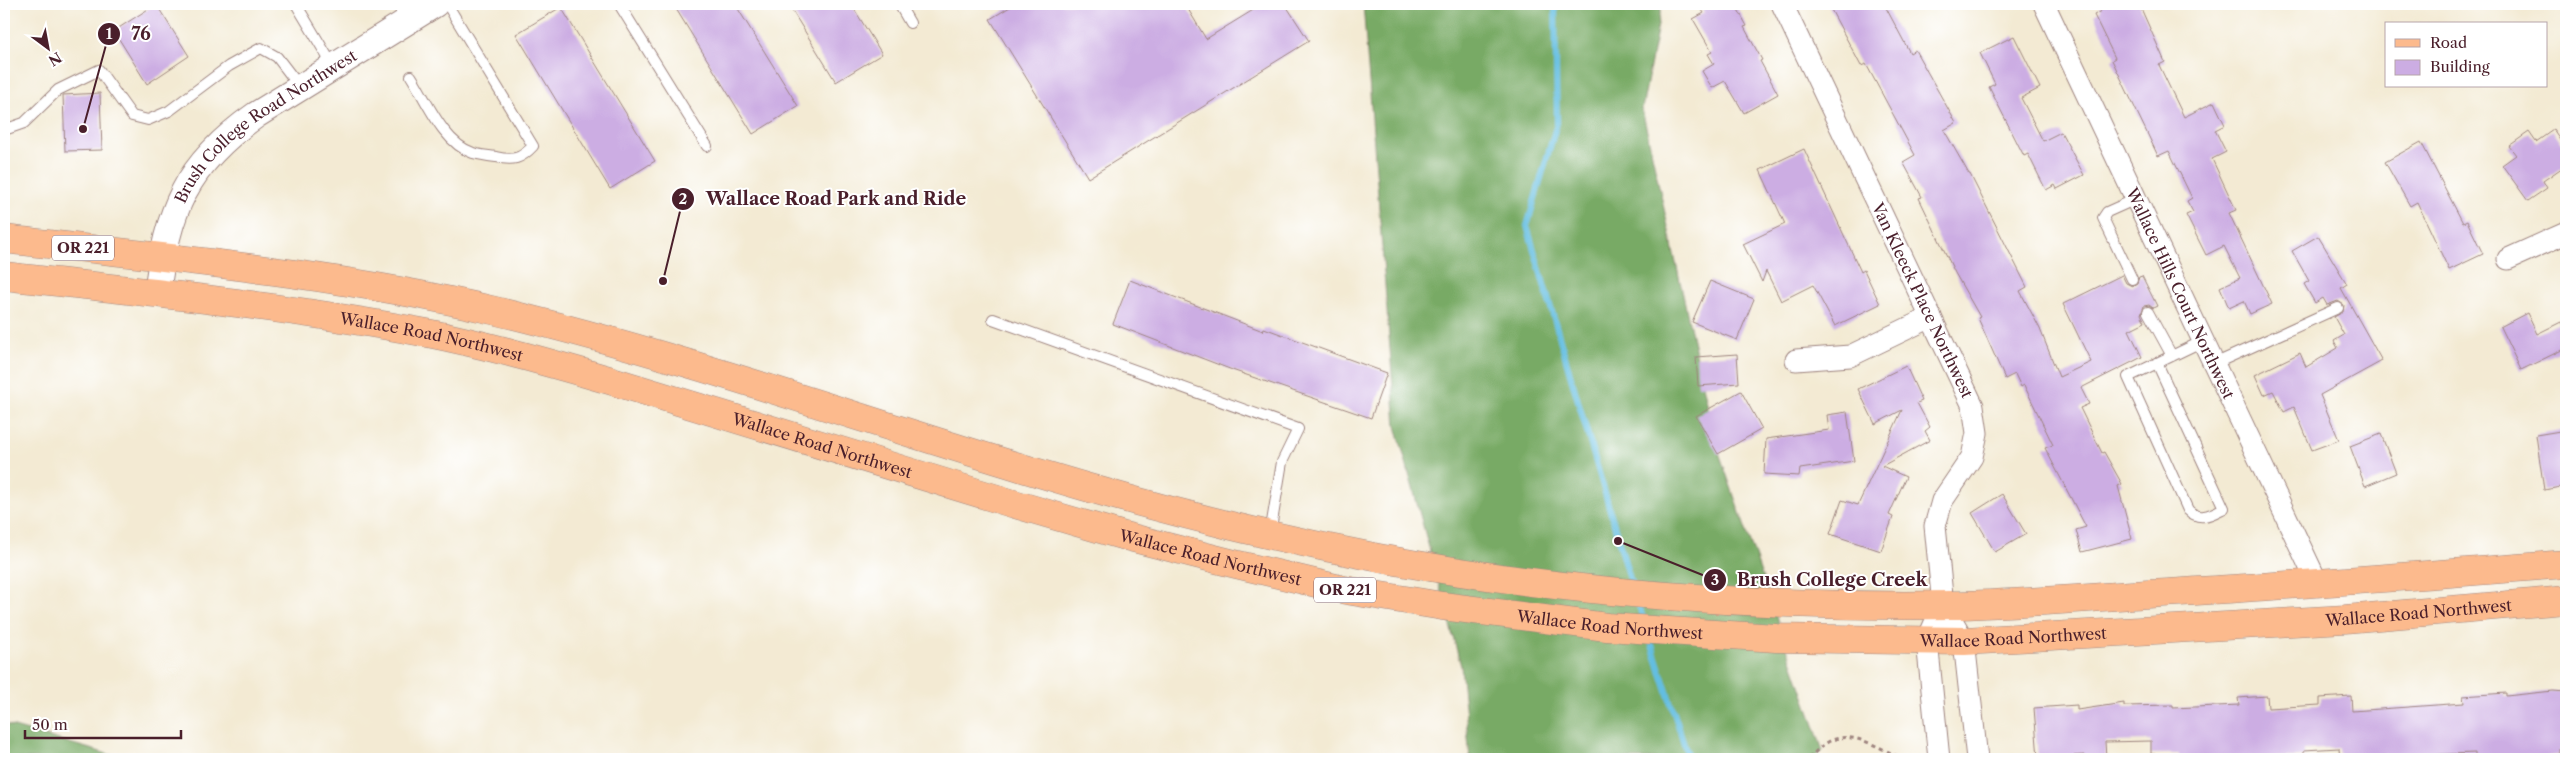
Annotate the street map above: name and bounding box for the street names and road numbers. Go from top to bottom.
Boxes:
street label: Brush College Road Northwest [170,45,361,206]
street label: Wallace Hills Court Northwest [2122,184,2239,402]
street label: Van Kleeck Place Northwest [1867,198,1978,402]
road number: OR 221 [52,236,114,260]
street label: Wallace Road Northwest [337,308,526,366]
street label: Wallace Road Northwest [729,408,915,482]
street label: Wallace Road Northwest [1116,525,1304,589]
road number: OR 221 [1314,578,1376,602]
street label: Wallace Road Northwest [2324,595,2513,630]
street label: Wallace Road Northwest [1515,605,1704,643]
street label: Wallace Road Northwest [1919,623,2108,651]

